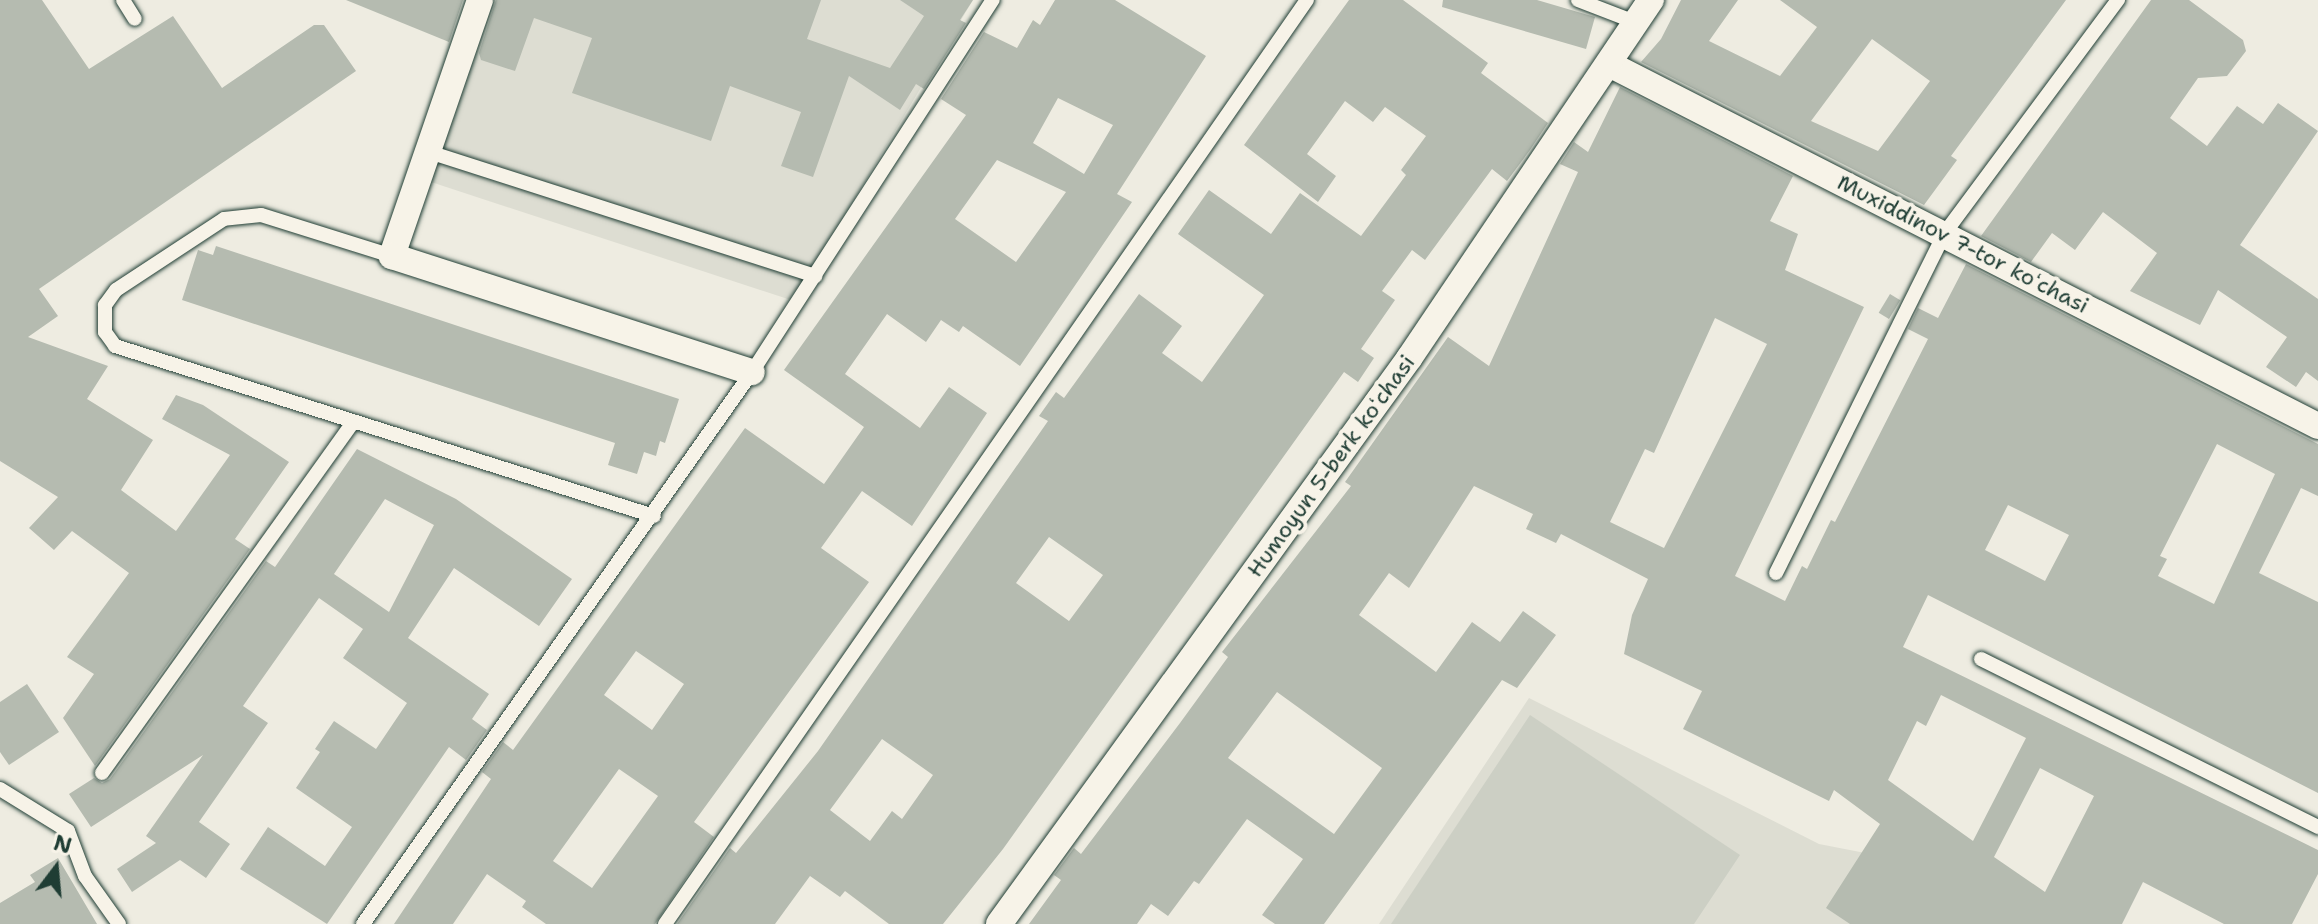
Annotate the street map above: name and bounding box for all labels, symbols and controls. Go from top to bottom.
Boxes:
street label: Muxiddinov 7-tor koʻchasi [1833,169,2093,319]
street label: Humoyun 5-berk koʻchasi [1242,350,1420,582]
north arrow [16,828,96,908]
text: N [50,828,75,861]

